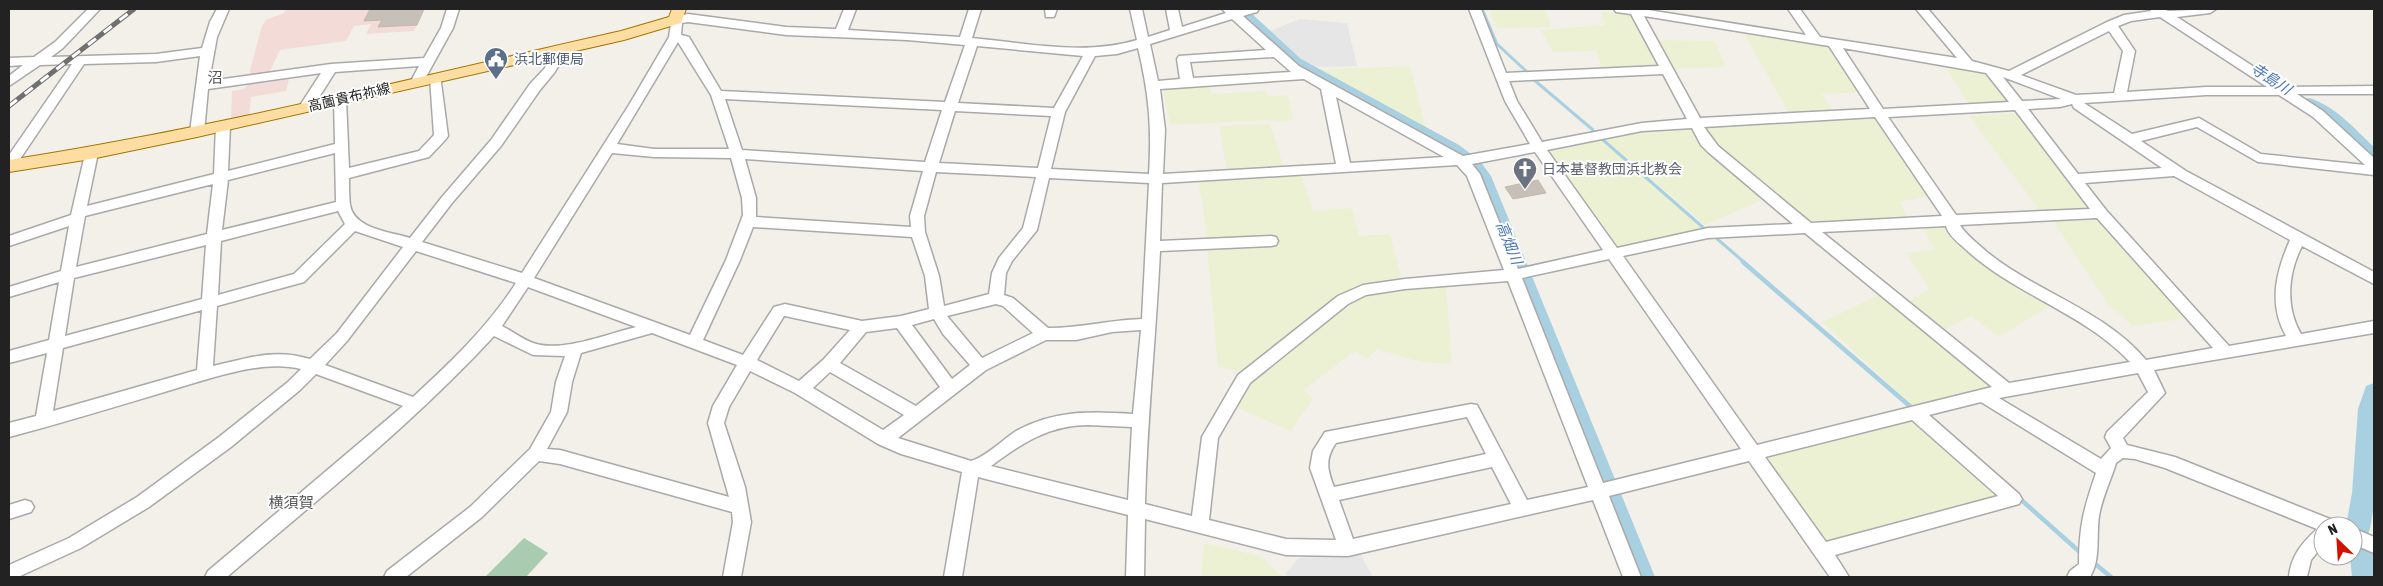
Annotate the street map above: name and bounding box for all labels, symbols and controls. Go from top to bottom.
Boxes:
public building icon: 浜北郵便局 [483,46,509,80]
place label: 浜北郵便局 [514,51,584,67]
water label: 寺島川 [2248,59,2296,99]
district label: 沼 [207,69,223,86]
street label: 高薗貴布祢線 [306,80,392,114]
church icon: 日本基督教団浜北教会 [1512,156,1538,190]
place label: 日本基督教団浜北教会 [1542,161,1682,177]
water label: 高畑川 [1493,219,1527,269]
district label: 横須賀 [268,494,314,511]
north arrow [2313,516,2363,566]
text: N [2325,520,2340,538]

